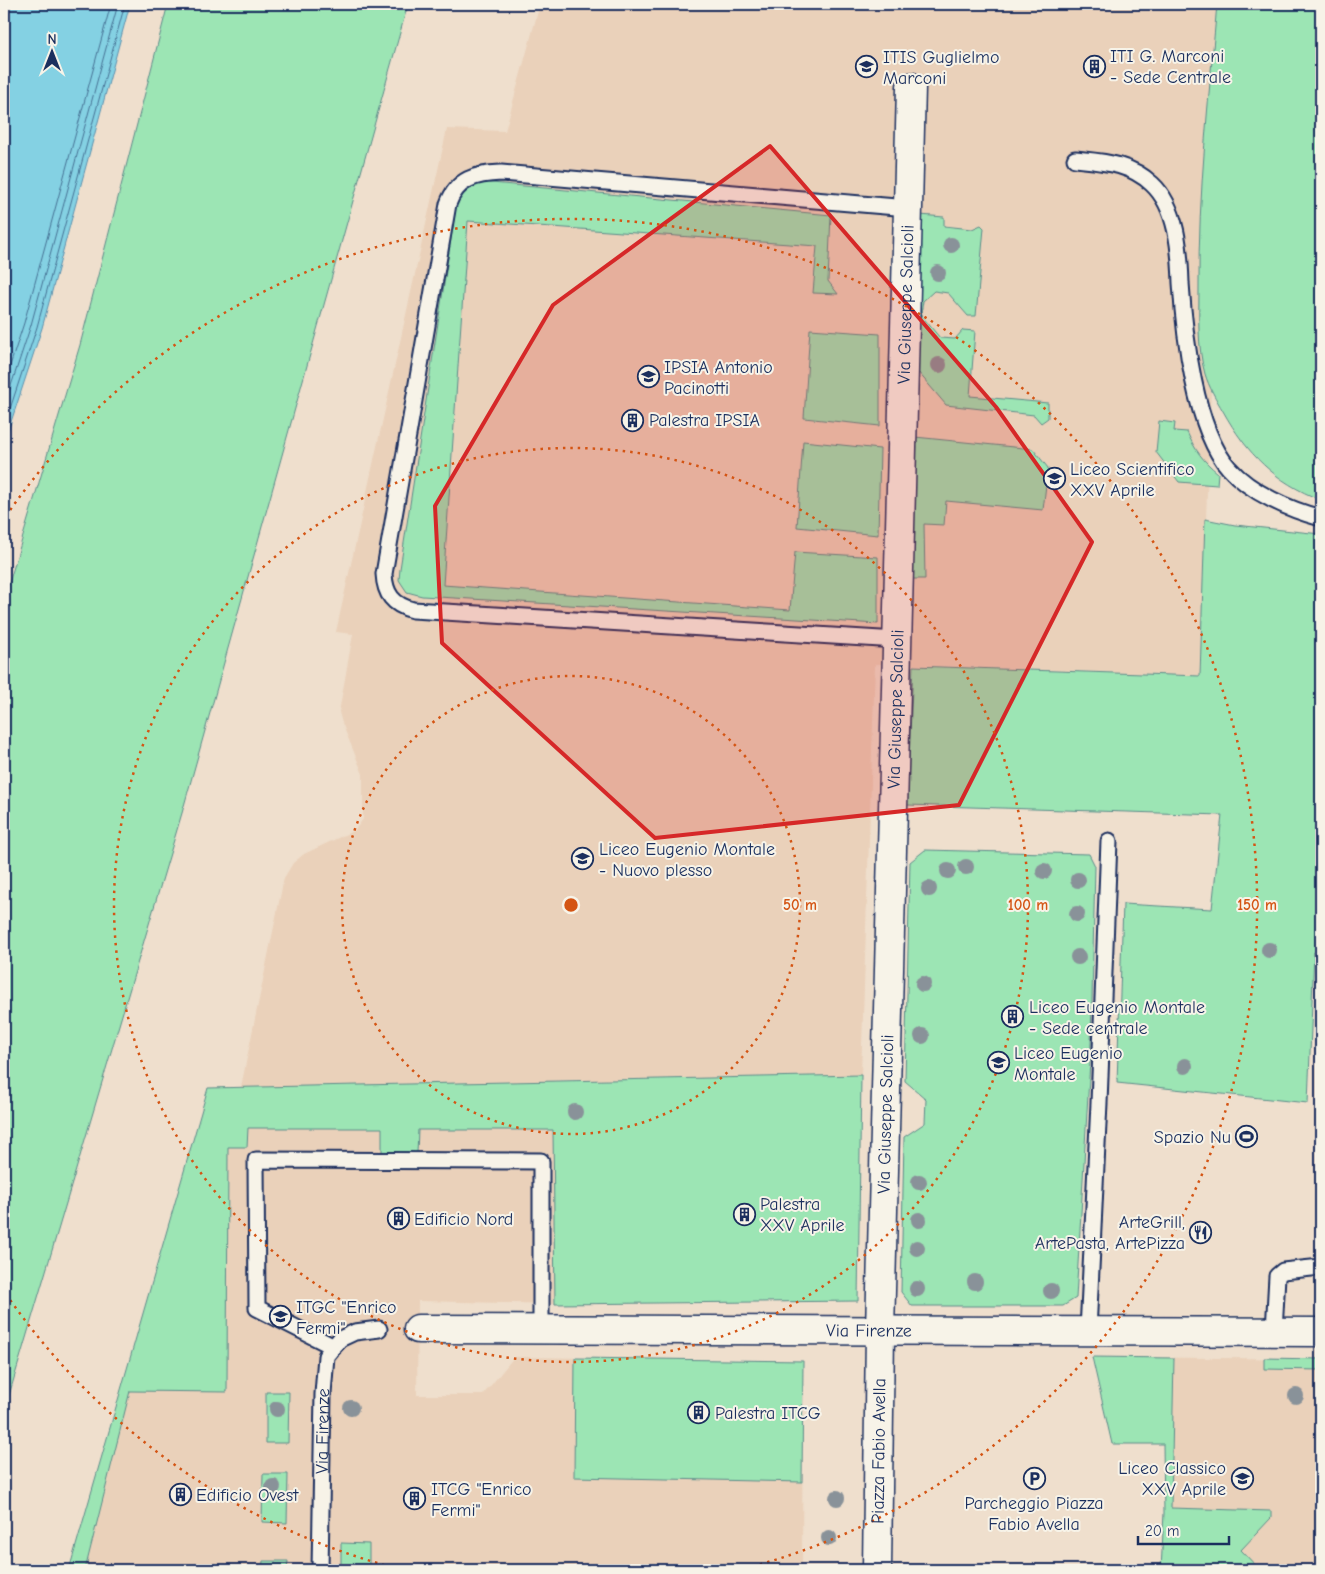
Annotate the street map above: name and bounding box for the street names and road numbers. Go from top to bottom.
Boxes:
street label: Via Giuseppe Salcioli [893,224,918,384]
street label: Via Giuseppe Salcioli [883,629,908,789]
street label: Via Giuseppe Salcioli [873,1034,898,1194]
street label: Via Firenze [826,1320,912,1341]
street label: Piazza Fabio Avella [867,1378,890,1524]
street label: Via Firenze [311,1387,334,1474]

